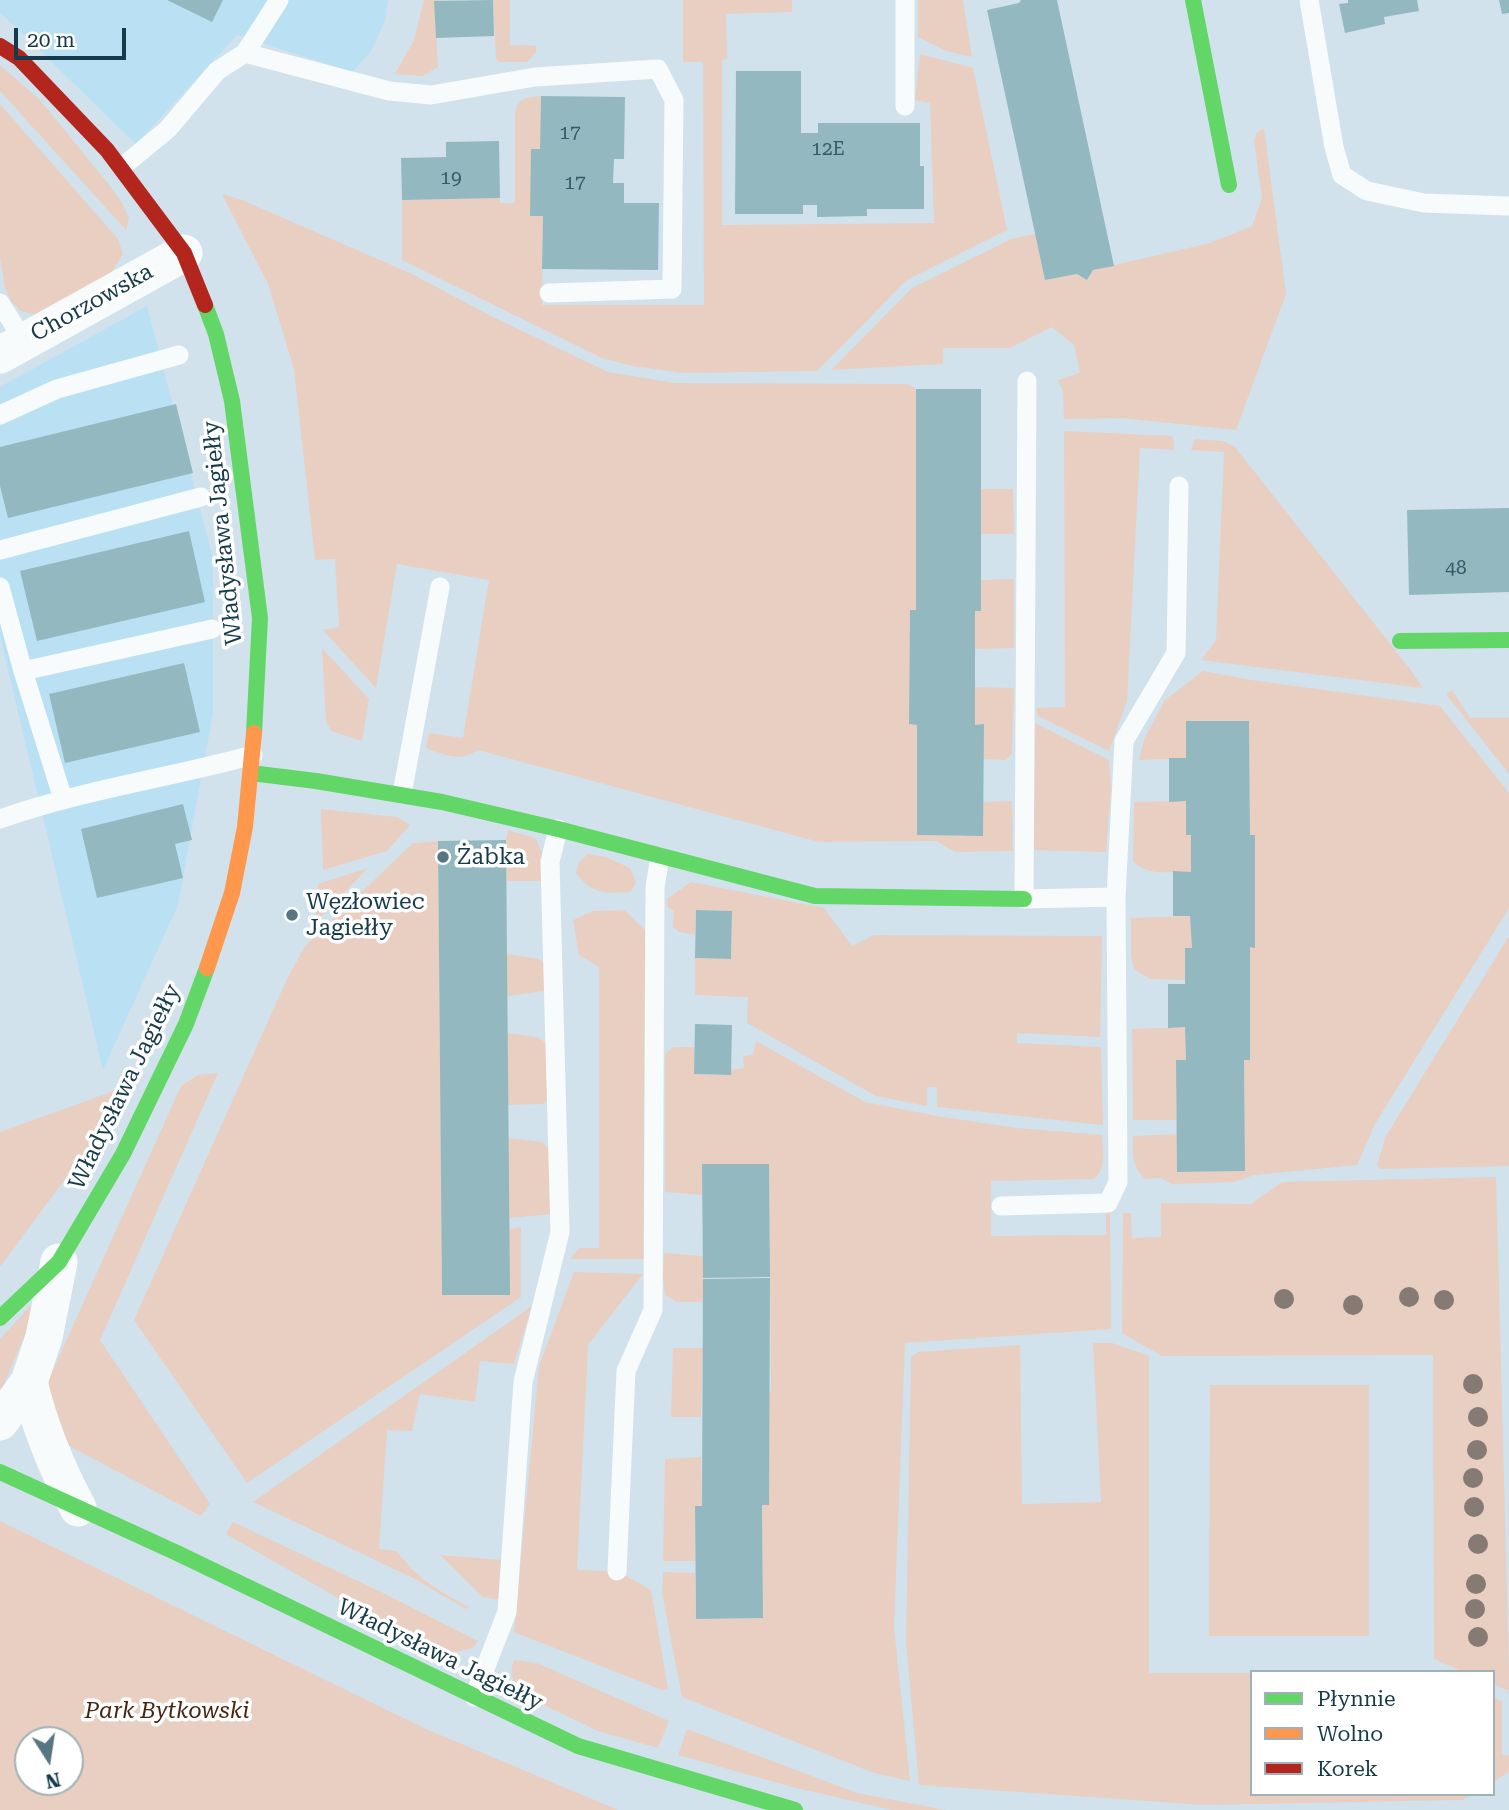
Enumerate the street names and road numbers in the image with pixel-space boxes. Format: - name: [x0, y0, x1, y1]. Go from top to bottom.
- street label: Chorzowska: [26, 258, 158, 348]
- street label: Władysława Jagiełły: [198, 420, 248, 646]
- street label: Władysława Jagiełły: [63, 980, 187, 1194]
- street label: Władysława Jagiełły: [333, 1593, 547, 1717]

